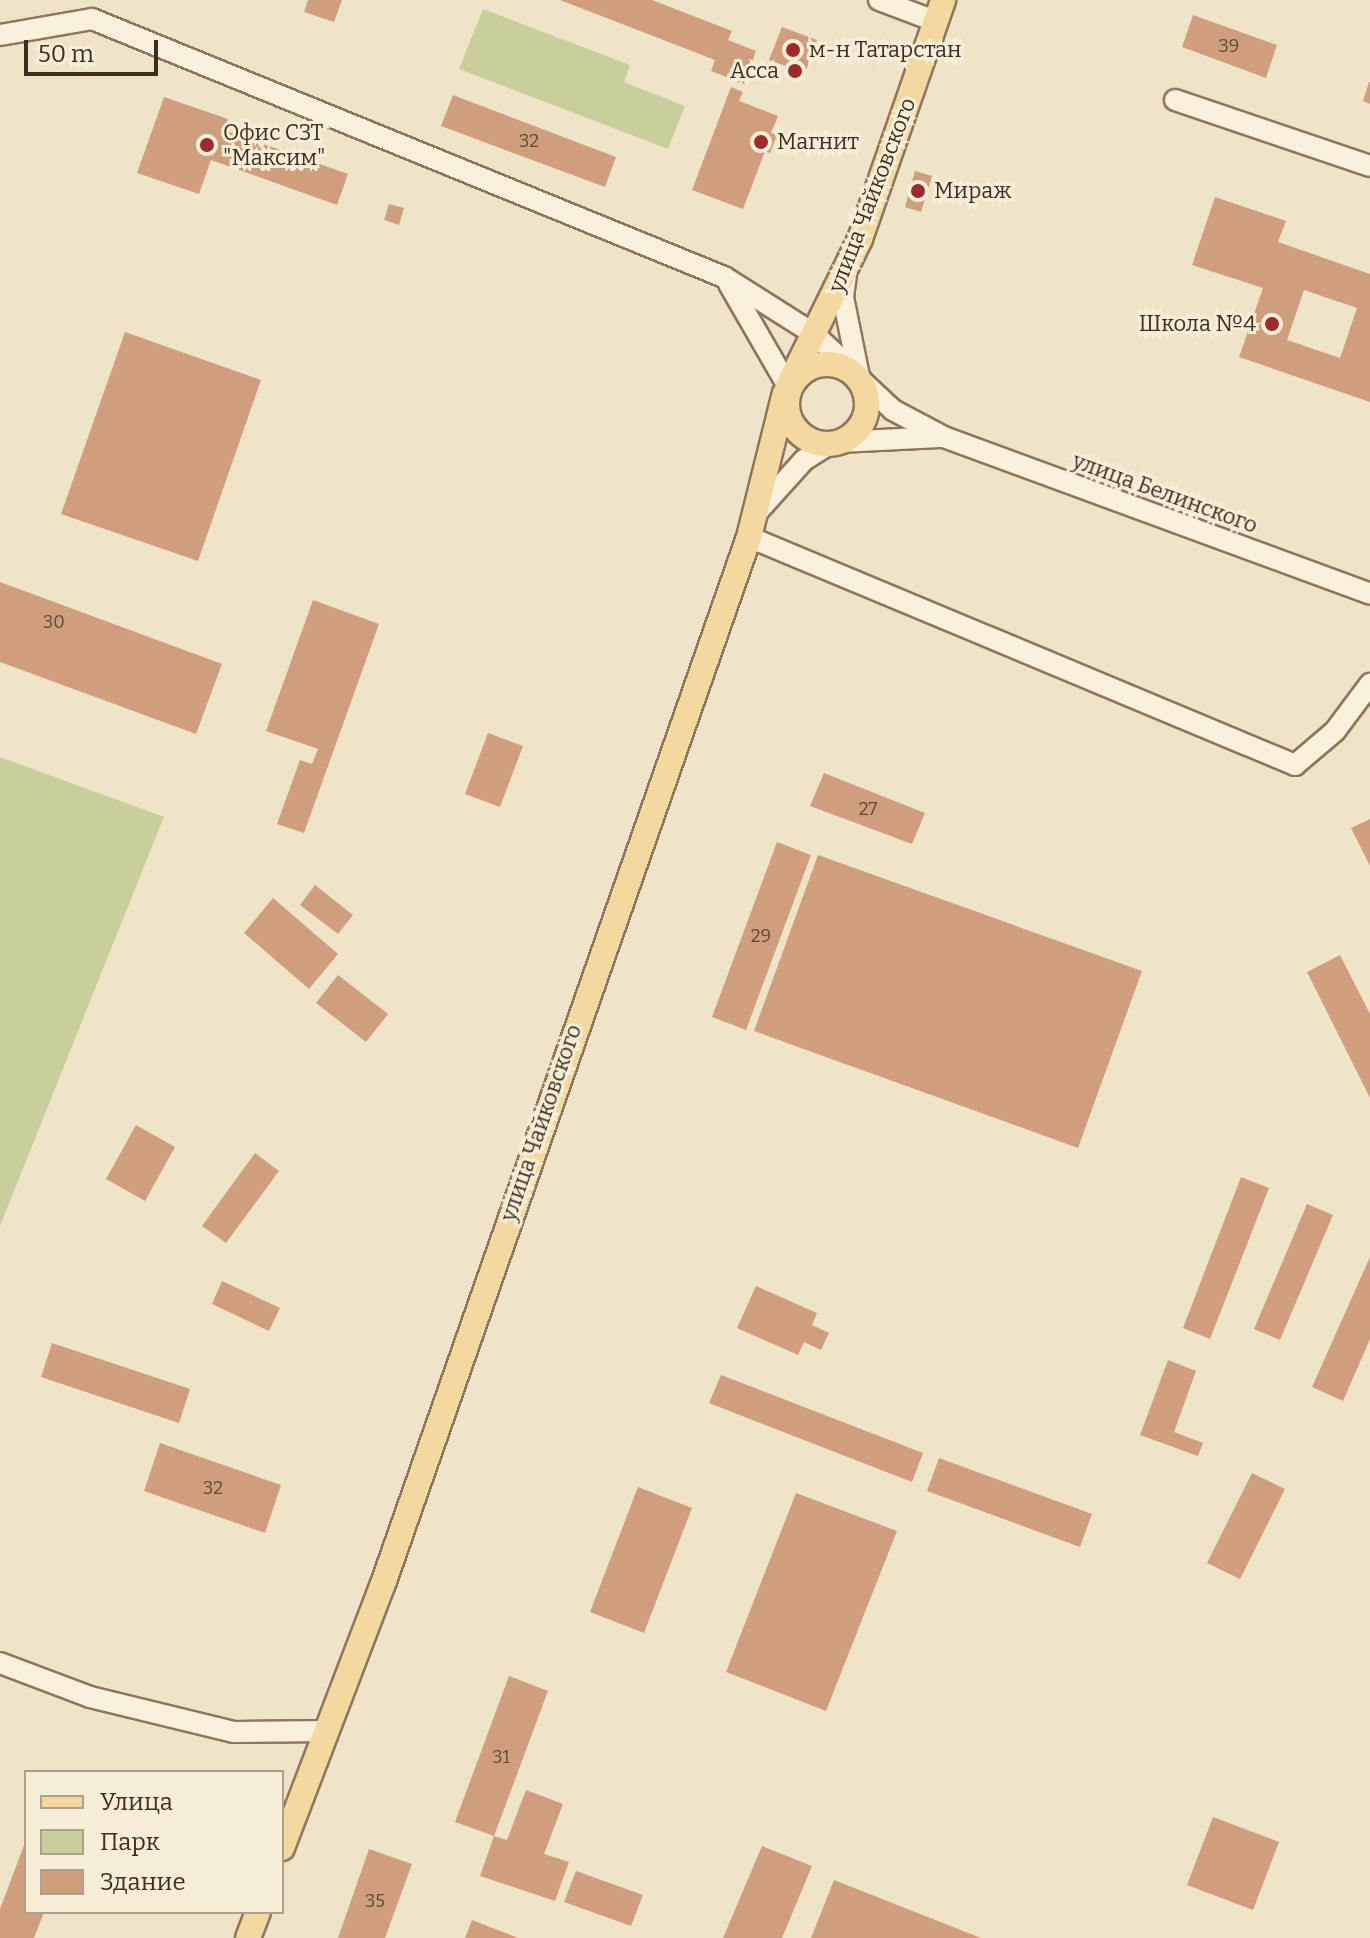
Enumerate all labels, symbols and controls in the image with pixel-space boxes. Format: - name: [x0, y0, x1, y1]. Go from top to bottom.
- scale bar: [28, 24, 162, 74]
- house number: 39: [1219, 35, 1239, 57]
- place label: м-н Татарстан: [809, 37, 961, 63]
- text: 50 m: [38, 40, 94, 68]
- marker: м-н Татарстан: [784, 41, 802, 59]
- place label: Acca: [730, 58, 779, 84]
- marker: Acca: [786, 62, 804, 80]
- street label: улица Чайковского: [823, 94, 921, 296]
- place label: Офис СЗТ "Максим": [223, 119, 326, 170]
- place label: Магнит: [777, 129, 859, 155]
- house number: 32: [519, 130, 539, 152]
- marker: Магнит: [752, 133, 770, 151]
- marker: Офис СЗТ "Максим": [198, 136, 216, 154]
- place label: Мираж: [934, 178, 1012, 204]
- marker: Мираж: [909, 182, 927, 200]
- place label: Школа №4: [1139, 311, 1256, 337]
- marker: Школа №4: [1263, 315, 1281, 333]
- street label: улица Белинского: [1069, 447, 1261, 539]
- house number: 30: [43, 611, 65, 633]
- house number: 27: [859, 798, 877, 820]
- house number: 29: [751, 925, 771, 947]
- street label: улица Чайковского: [495, 1021, 587, 1225]
- house number: 32: [203, 1477, 223, 1499]
- house number: 31: [492, 1746, 510, 1768]
- legend: [24, 1770, 284, 1914]
- text: Улица: [100, 1788, 173, 1816]
- text: Парк: [100, 1828, 160, 1856]
- text: Здание: [100, 1868, 186, 1896]
- house number: 35: [365, 1890, 385, 1912]

